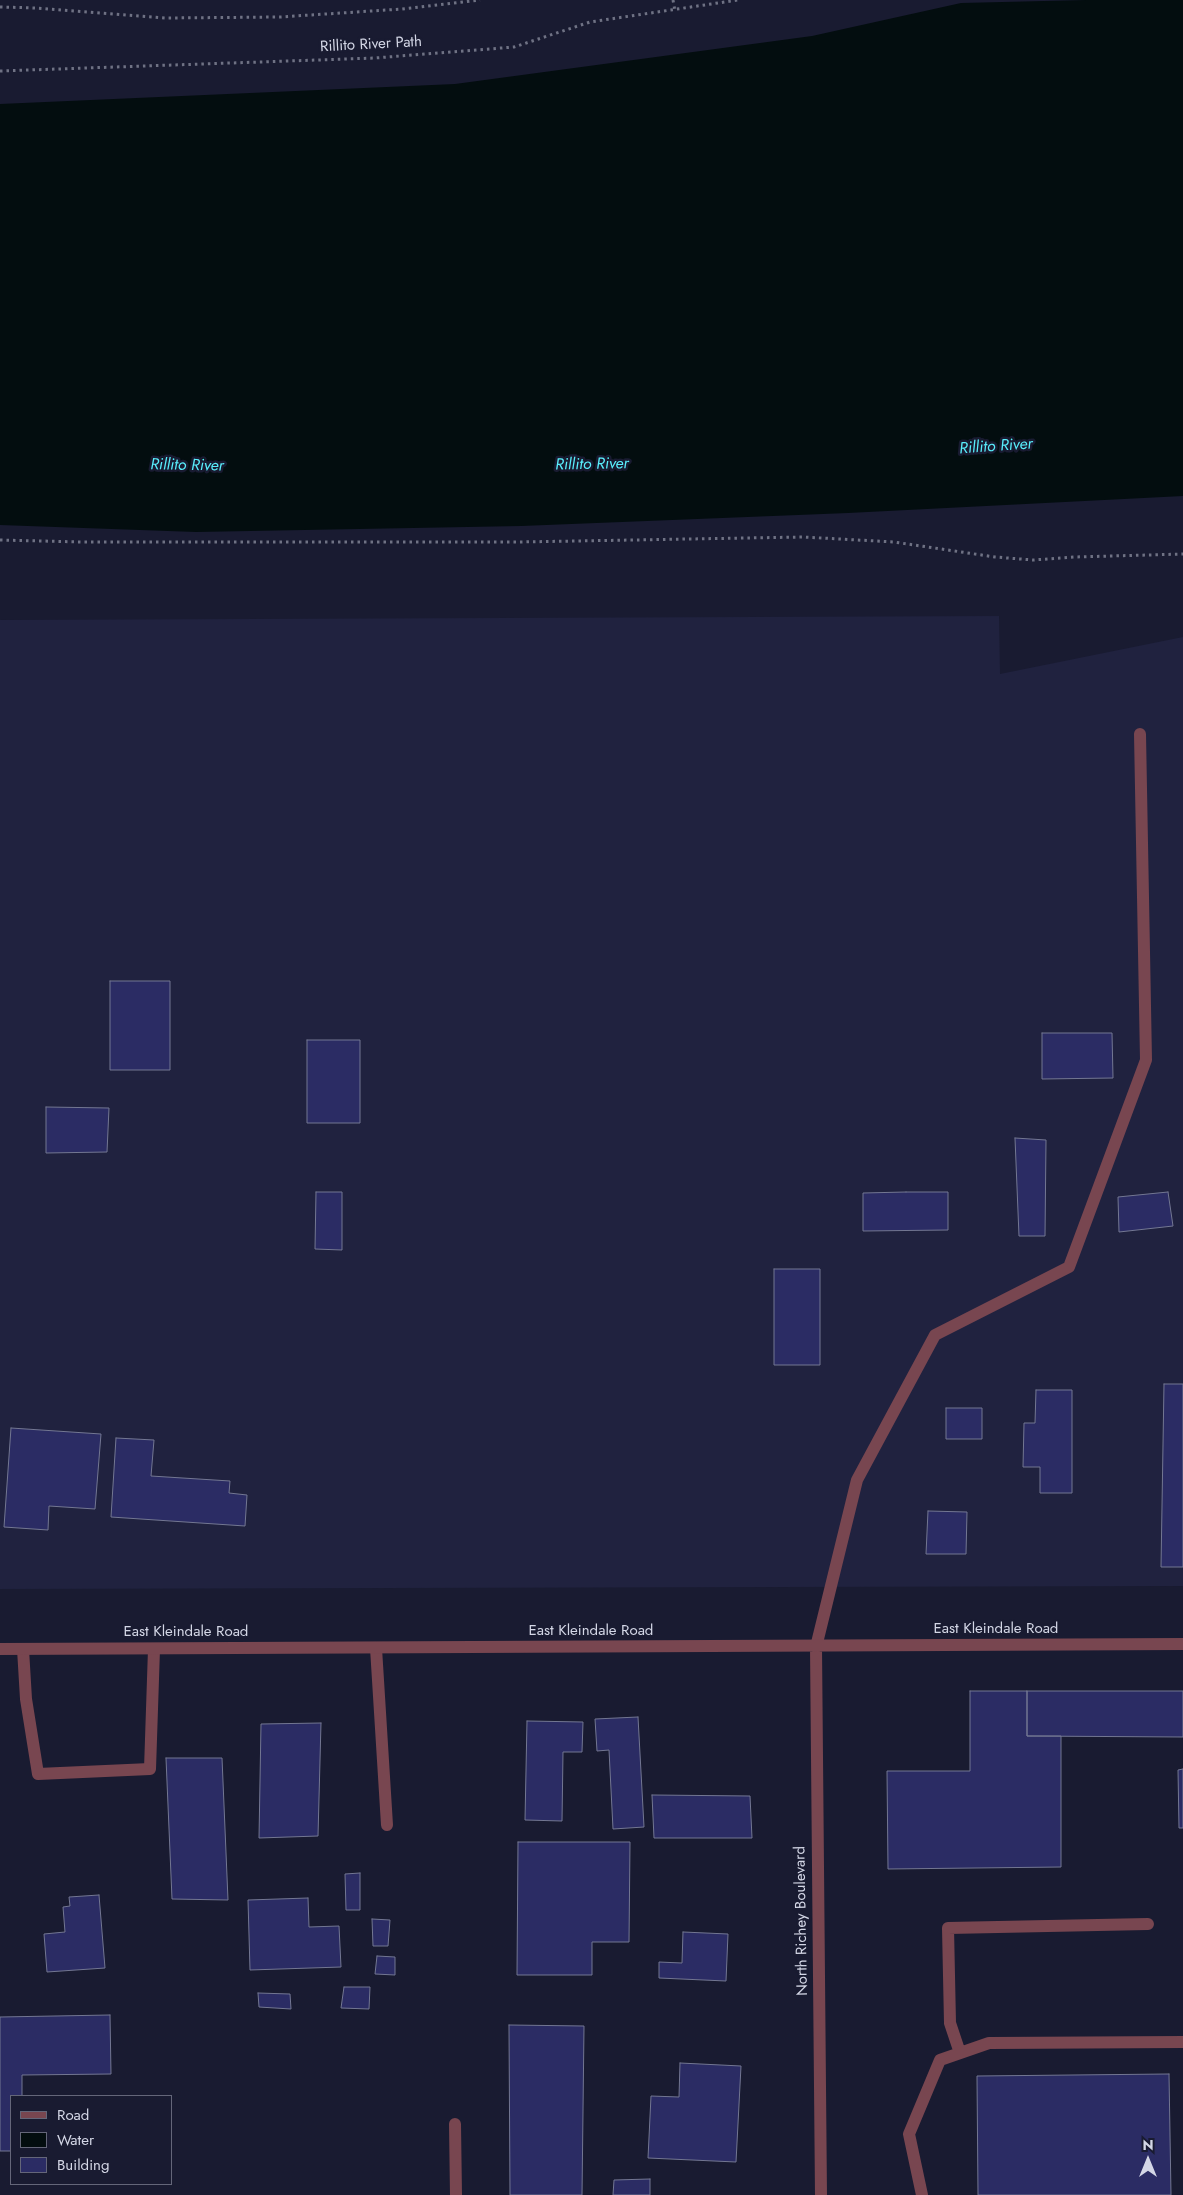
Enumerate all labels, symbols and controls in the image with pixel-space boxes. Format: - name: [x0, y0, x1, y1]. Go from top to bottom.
- street label: Rillito River Path: [320, 33, 422, 57]
- water label: Rillito River: [959, 435, 1033, 459]
- water label: Rillito River: [555, 455, 629, 475]
- water label: Rillito River: [150, 456, 224, 476]
- street label: East Kleindale Road: [934, 1620, 1058, 1638]
- street label: East Kleindale Road: [529, 1622, 653, 1640]
- street label: East Kleindale Road: [124, 1623, 248, 1641]
- street label: North Richey Boulevard: [792, 1846, 812, 1996]
- legend: [10, 2095, 172, 2185]
- text: Road: [57, 2104, 89, 2126]
- text: Water: [57, 2129, 94, 2151]
- north arrow: [1123, 2135, 1173, 2185]
- text: N: [1142, 2135, 1154, 2155]
- text: Building: [57, 2154, 109, 2176]

